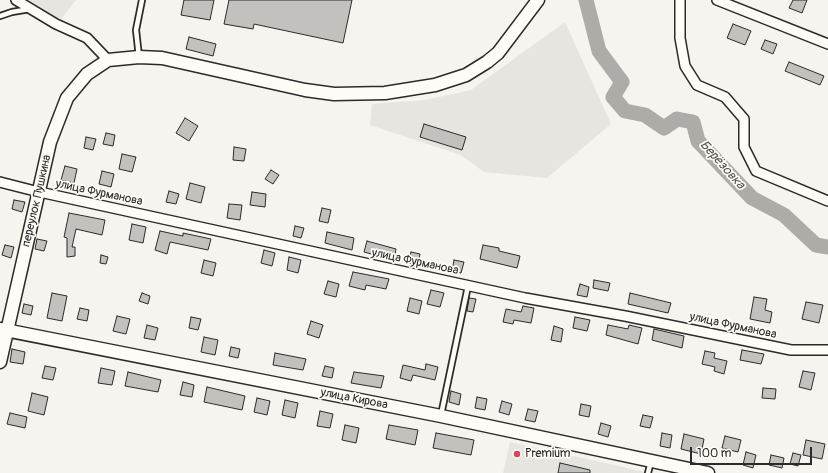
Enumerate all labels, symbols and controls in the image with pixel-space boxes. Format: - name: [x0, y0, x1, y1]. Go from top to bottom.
- water label: Берёзовка: [696, 138, 748, 192]
- street label: переулок Пушкина: [19, 153, 55, 249]
- street label: улица Фурманова: [54, 177, 144, 209]
- street label: улица Фурманова: [370, 246, 460, 278]
- street label: улица Фурманова: [688, 310, 778, 342]
- street label: улица Кирова: [319, 385, 389, 413]
- scale bar: [692, 439, 814, 465]
- text: 100 m: [697, 446, 731, 461]
- place label: Premium: [525, 447, 570, 461]
- marker: Premium: [512, 449, 522, 459]

